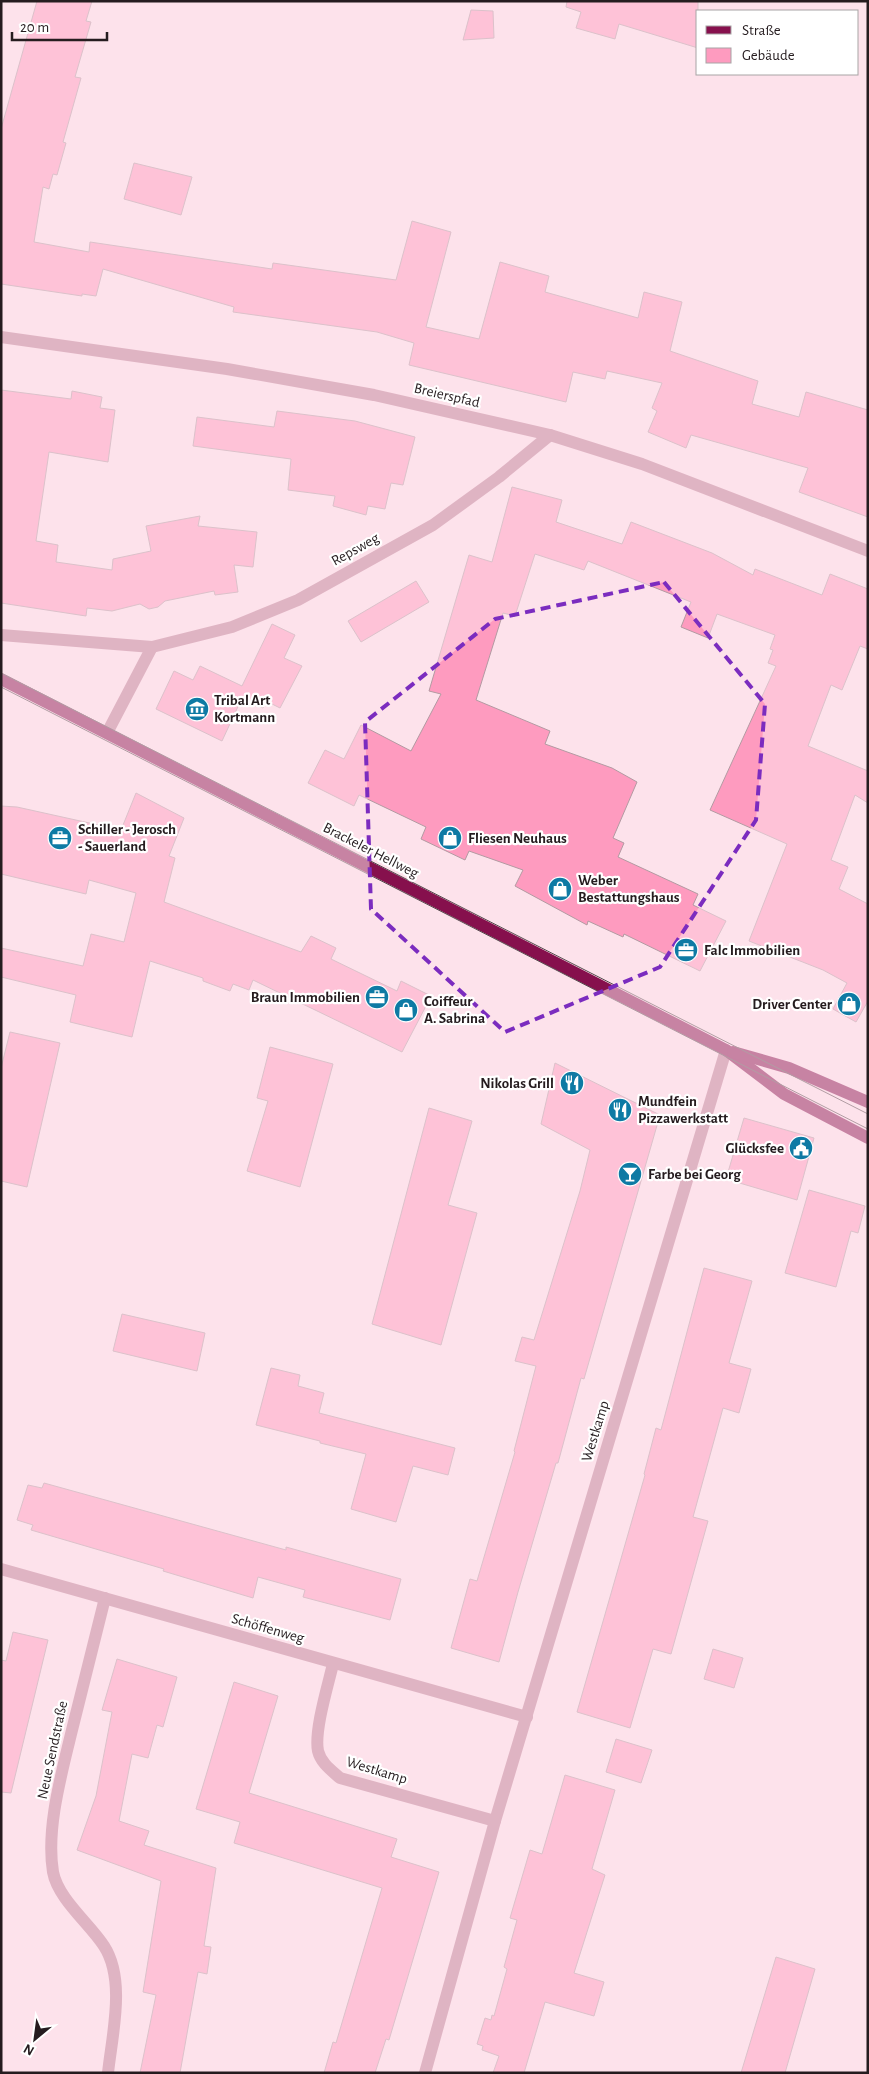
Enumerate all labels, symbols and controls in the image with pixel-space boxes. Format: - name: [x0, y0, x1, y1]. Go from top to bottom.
- scale bar: [12, 10, 108, 42]
- legend: [696, 10, 859, 75]
- text: 20 m: [20, 20, 49, 35]
- text: Straße: [742, 23, 781, 38]
- text: Gebäude: [742, 48, 795, 63]
- street label: Breierspfad: [413, 381, 481, 410]
- street label: Repsweg: [329, 530, 382, 569]
- place label: Tribal Art Kortmann: [214, 693, 275, 725]
- museum icon: Tribal Art Kortmann: [184, 696, 210, 722]
- street label: Brackeler Hellweg: [321, 820, 422, 881]
- place label: Schiller - Jerosch - Sauerland: [78, 822, 176, 854]
- office icon: Schiller - Jerosch - Sauerland: [47, 825, 73, 851]
- shop icon: Fliesen Neuhaus: [437, 825, 463, 851]
- place label: Fliesen Neuhaus: [468, 831, 567, 846]
- place label: Weber Bestattungshaus: [578, 873, 680, 905]
- shop icon: Weber Bestattungshaus: [547, 876, 573, 902]
- office icon: Falc Immobilien: [673, 937, 699, 963]
- place label: Falc Immobilien: [704, 943, 800, 958]
- office icon: Braun Immobilien: [364, 984, 390, 1010]
- place label: Braun Immobilien: [251, 990, 360, 1005]
- shop icon: Driver Center: [836, 991, 862, 1017]
- place label: Coiffeur A. Sabrina: [424, 994, 485, 1026]
- shop icon: Coiffeur A. Sabrina: [393, 997, 419, 1023]
- place label: Driver Center: [752, 997, 833, 1012]
- restaurant icon: Nikolas Grill: [559, 1070, 585, 1096]
- place label: Nikolas Grill: [480, 1076, 554, 1091]
- place label: Mundfein Pizzawerkstatt: [638, 1094, 728, 1126]
- restaurant icon: Mundfein Pizzawerkstatt: [607, 1097, 633, 1123]
- public building icon: Glücksfee: [788, 1135, 814, 1161]
- place label: Glücksfee: [726, 1141, 784, 1156]
- bar icon: Farbe bei Georg: [617, 1161, 643, 1187]
- place label: Farbe bei Georg: [648, 1167, 741, 1182]
- street label: Westkamp: [579, 1399, 612, 1463]
- street label: Schöffenweg: [230, 1611, 306, 1646]
- street label: Neue Sendstraße: [35, 1699, 70, 1801]
- street label: Westkamp: [345, 1754, 409, 1787]
- north arrow: [10, 2014, 60, 2064]
- text: N: [22, 2041, 37, 2058]

